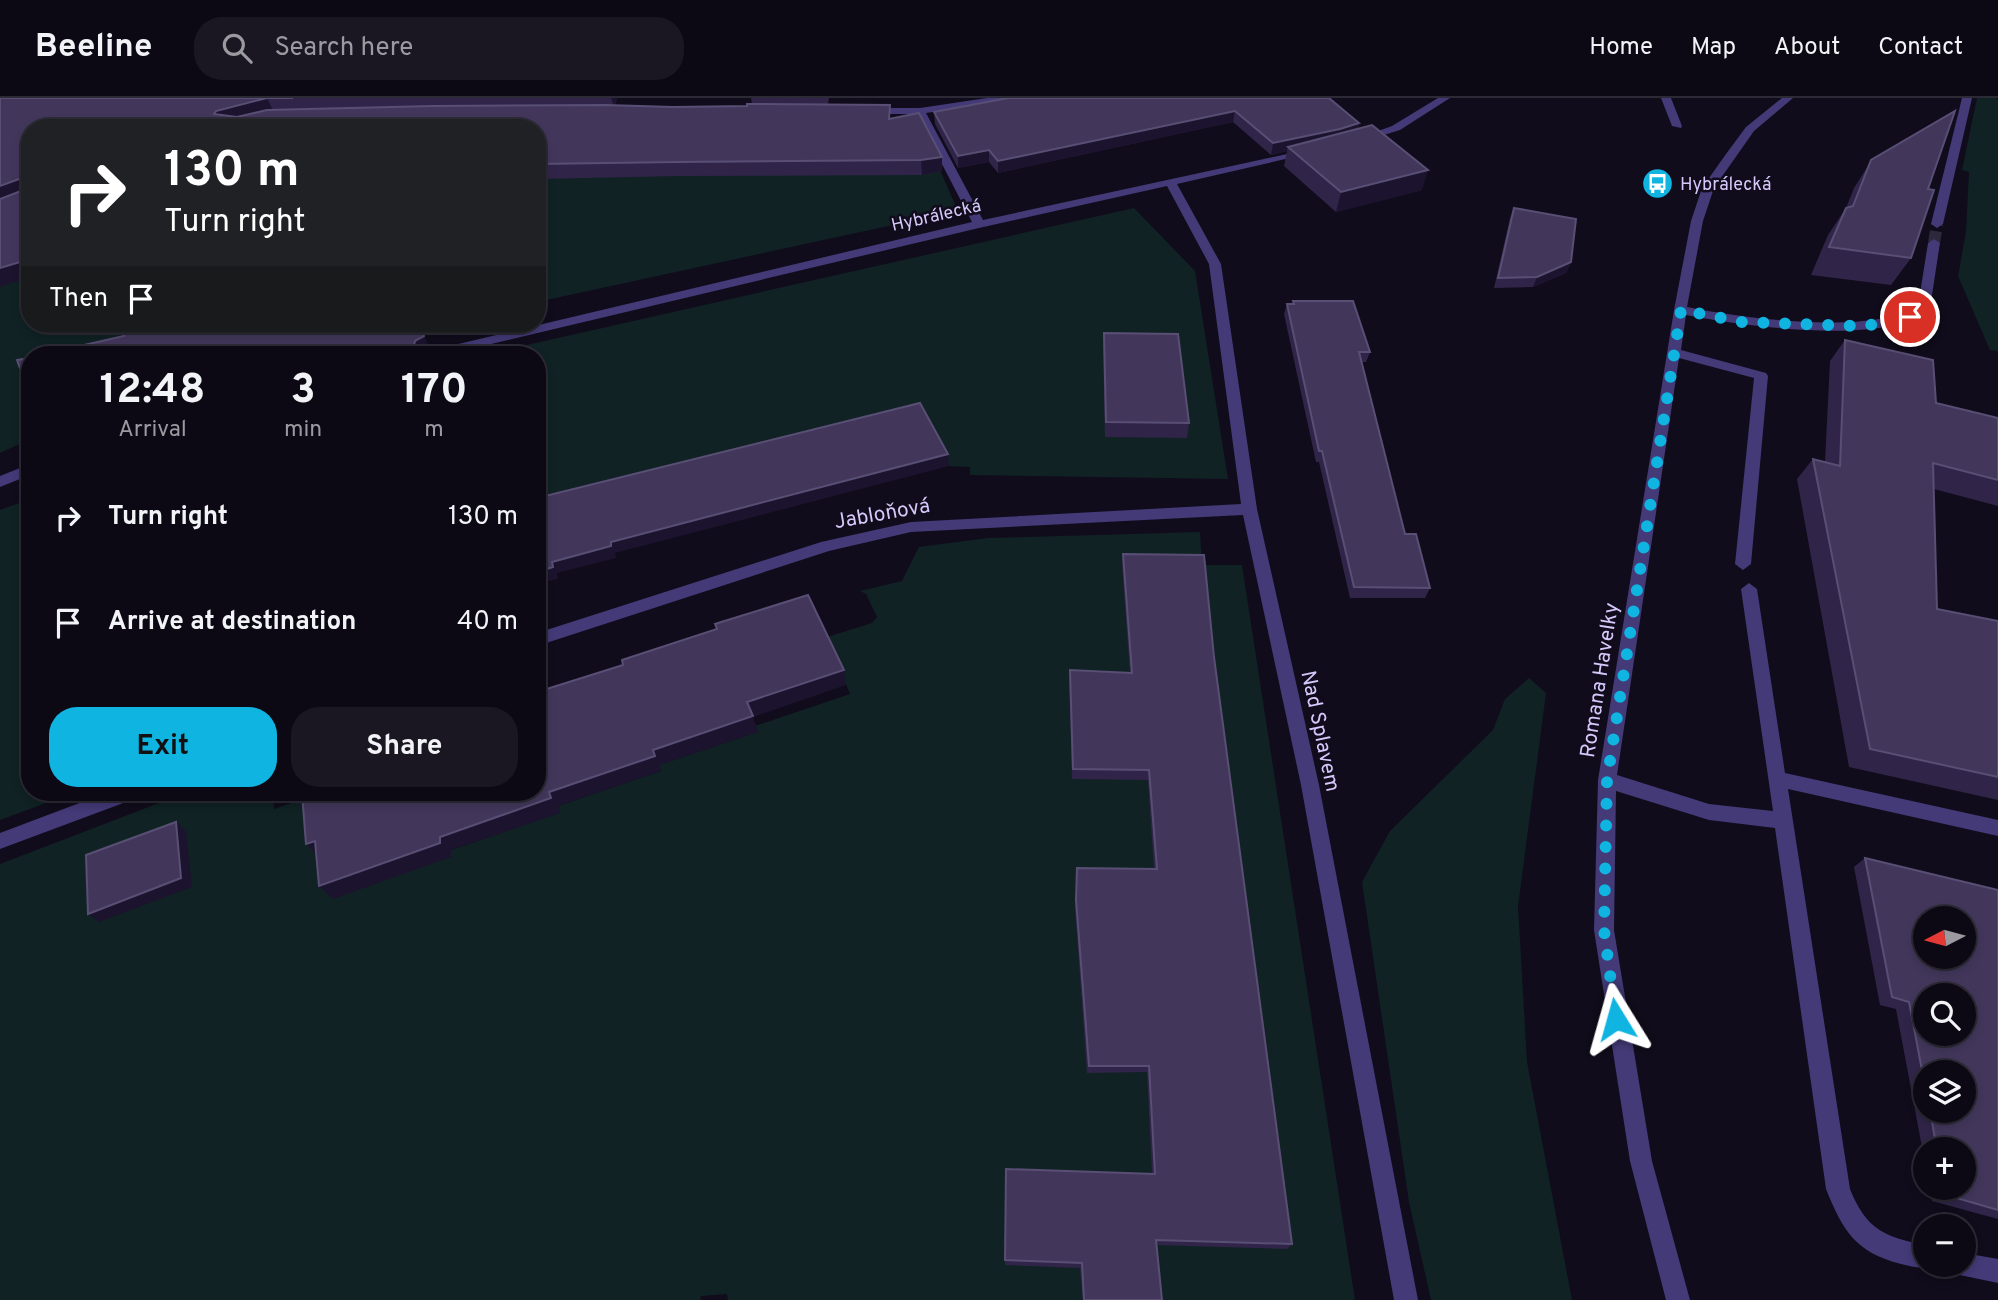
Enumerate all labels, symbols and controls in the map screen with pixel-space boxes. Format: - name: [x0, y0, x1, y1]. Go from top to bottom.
- search box: [194, 17, 684, 80]
- text: Beeline: [35, 27, 152, 69]
- icon: search: [218, 29, 256, 67]
- text: Search here: [274, 32, 413, 65]
- text: Home: [1589, 33, 1653, 63]
- text: Map: [1691, 33, 1736, 63]
- text: About: [1774, 33, 1840, 63]
- text: Contact: [1878, 33, 1963, 63]
- text: 130 m: [164, 142, 300, 204]
- icon: right: [49, 147, 140, 238]
- bus stop icon: Hybrálecká: [1640, 167, 1674, 201]
- place label: Hybrálecká: [1680, 174, 1771, 197]
- street label: Hybrálecká: [889, 195, 983, 238]
- text: Turn right: [164, 203, 306, 243]
- icon: arrive: [122, 280, 160, 318]
- text: Then: [49, 283, 108, 316]
- pin: [1880, 287, 1940, 347]
- icon: arrive: [1891, 298, 1929, 336]
- text: 12:48: [99, 365, 206, 418]
- text: 3: [290, 365, 316, 418]
- text: 170: [401, 365, 468, 418]
- text: Arrival: [118, 416, 187, 445]
- text: min: [284, 416, 322, 445]
- text: m: [424, 416, 444, 445]
- street label: Jabloňová: [832, 493, 932, 536]
- icon: right: [49, 499, 87, 537]
- text: Turn right: [108, 501, 228, 534]
- text: 130 m: [448, 501, 518, 534]
- street label: Romana Havelky: [1575, 601, 1626, 760]
- icon: arrive: [49, 604, 87, 642]
- text: Arrive at destination: [108, 606, 356, 639]
- text: 40 m: [457, 606, 518, 639]
- street label: Nad Splavem: [1294, 668, 1346, 794]
- button: Exit: [49, 707, 277, 787]
- button: Share: [291, 707, 518, 787]
- north arrow: [1913, 906, 1976, 970]
- map controls: [1913, 906, 1976, 1277]
- position arrow: [1579, 982, 1653, 1056]
- button: search: [1913, 983, 1976, 1046]
- button: layers: [1913, 1060, 1976, 1123]
- button: +: [1913, 1137, 1976, 1200]
- button: −: [1913, 1214, 1976, 1277]

